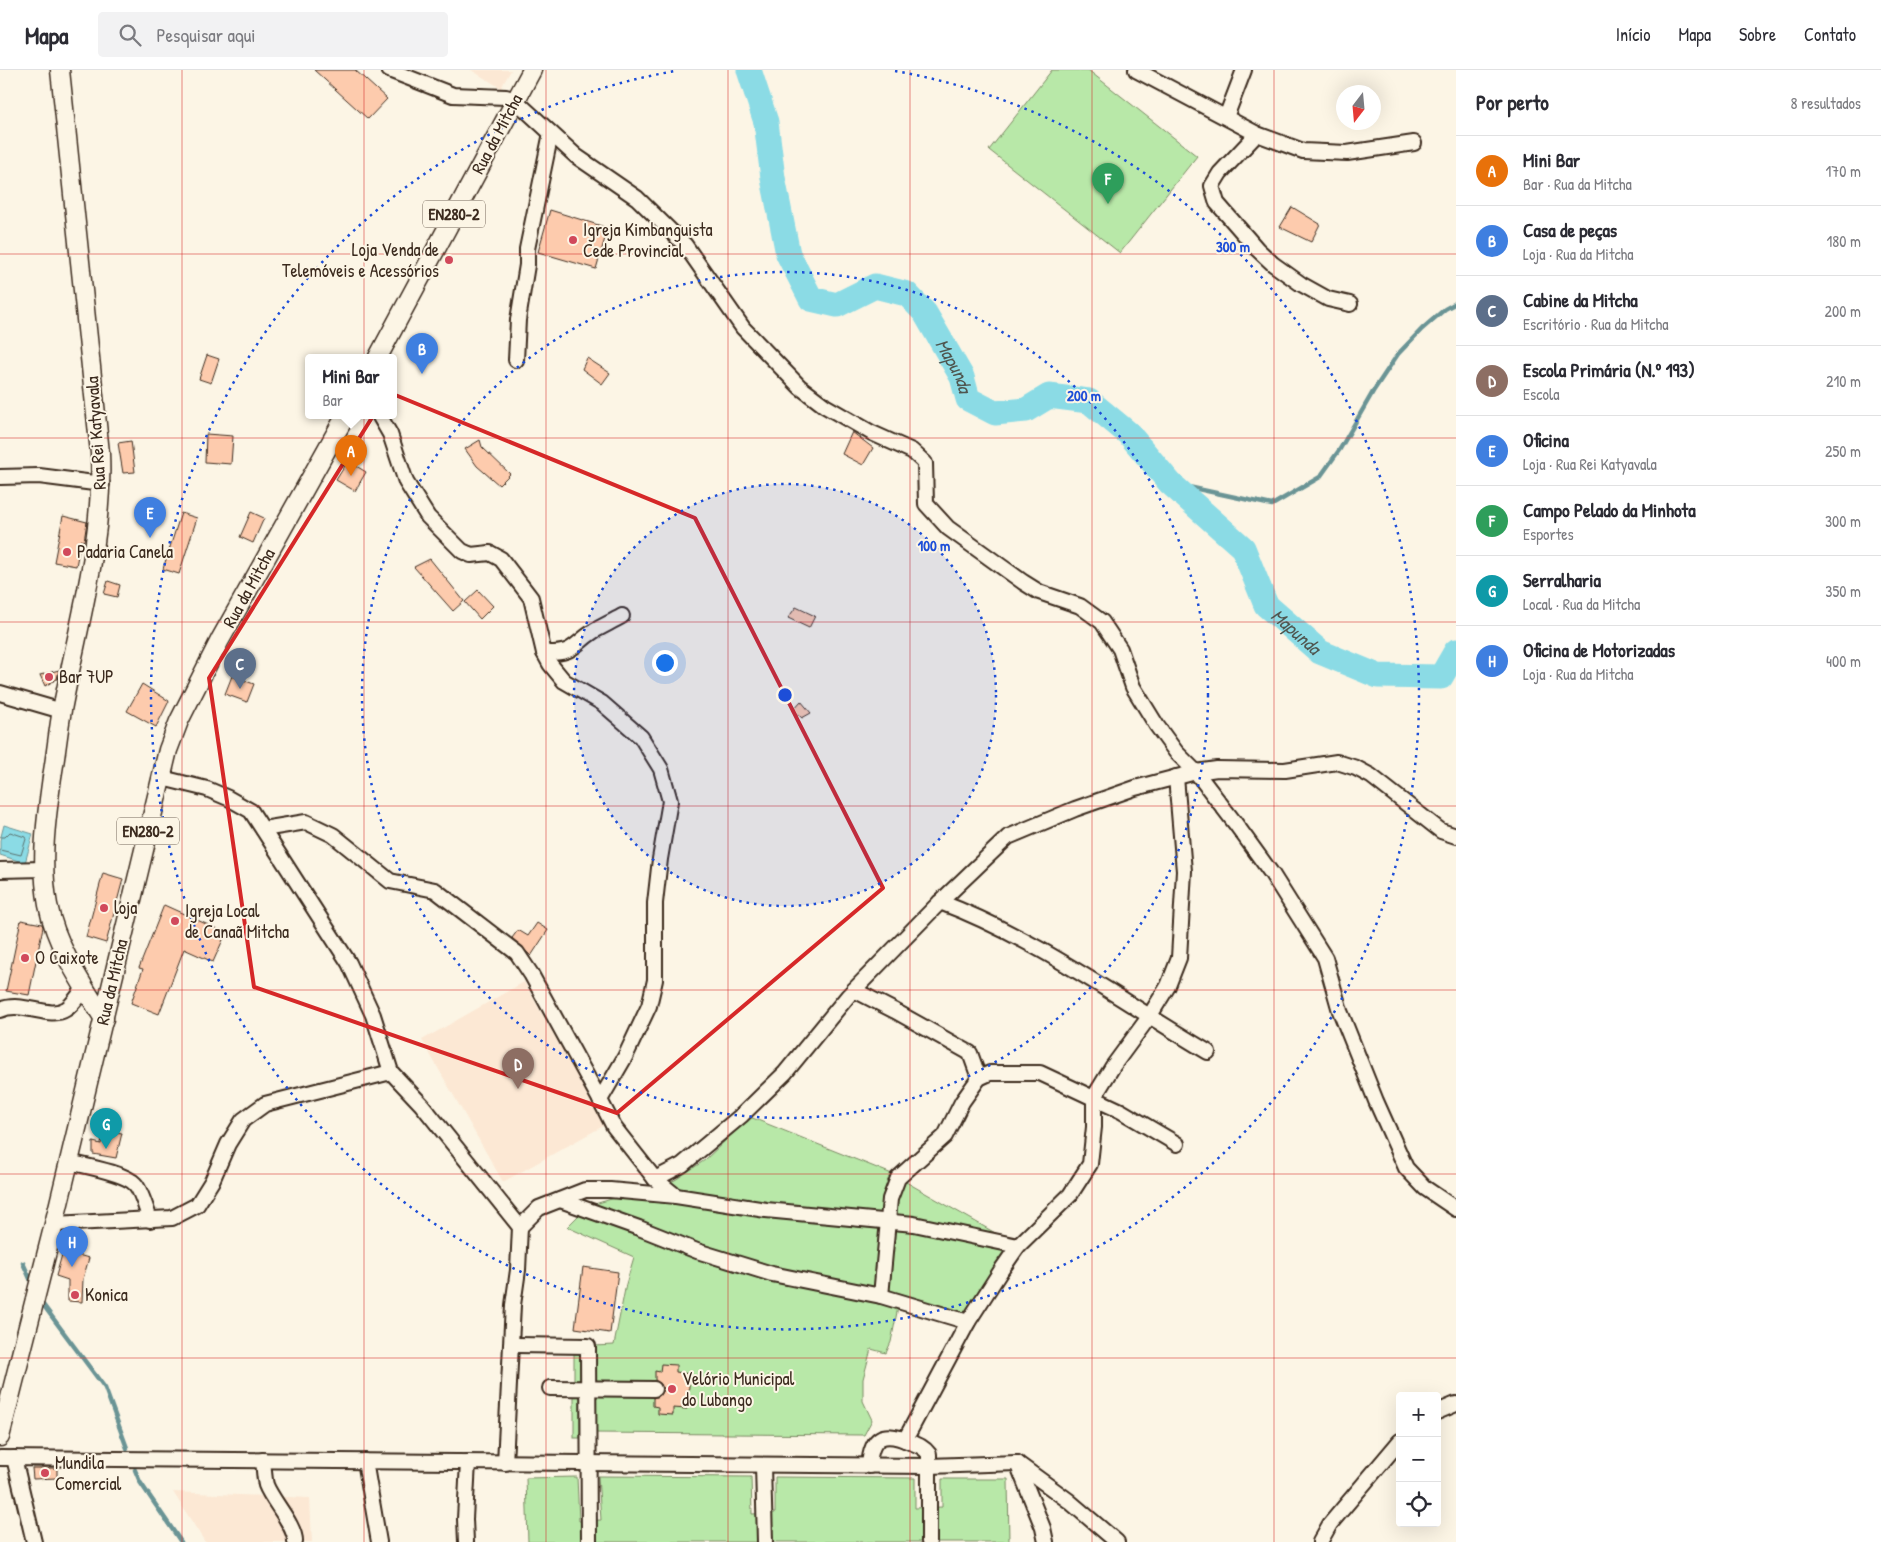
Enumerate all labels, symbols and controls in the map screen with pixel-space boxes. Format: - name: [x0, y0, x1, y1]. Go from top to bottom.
- search box: [98, 12, 448, 57]
- text: Mapa: [25, 19, 68, 51]
- icon: search: [116, 21, 144, 49]
- text: Pesquisar aqui: [156, 22, 256, 48]
- text: Início: [1616, 22, 1650, 47]
- text: Mapa: [1678, 22, 1711, 47]
- text: Sobre: [1739, 22, 1776, 47]
- text: Contato: [1804, 22, 1856, 47]
- north arrow: [1336, 85, 1381, 130]
- text: Por perto: [1476, 88, 1549, 117]
- street label: Rua da Mitcha: [465, 89, 528, 178]
- text: 8 resultados: [1790, 92, 1861, 114]
- text: Mini Bar: [1523, 147, 1580, 173]
- text: A: [1488, 160, 1496, 182]
- text: 170 m: [1826, 160, 1861, 182]
- pin: F: [1092, 163, 1124, 204]
- text: Bar · Rua da Mitcha: [1523, 173, 1632, 195]
- road number: EN280-2: [423, 200, 485, 228]
- place label: Igreja Kimbanguista Cede Provincial: [583, 217, 712, 263]
- text: Casa de peças: [1523, 217, 1617, 243]
- text: B: [1488, 230, 1496, 252]
- text: 180 m: [1827, 230, 1861, 252]
- marker: Igreja Kimbanguista Cede Provincial: [567, 234, 579, 246]
- text: 300 m: [1216, 236, 1250, 257]
- place label: Loja Venda de Telemóveis e Acessórios: [282, 237, 439, 283]
- text: Loja · Rua da Mitcha: [1523, 243, 1634, 265]
- marker: Loja Venda de Telemóveis e Acessórios: [443, 254, 455, 266]
- text: Cabine da Mitcha: [1523, 287, 1638, 313]
- text: C: [1488, 300, 1496, 322]
- text: 200 m: [1825, 300, 1861, 322]
- text: Escritório · Rua da Mitcha: [1523, 313, 1669, 335]
- pin: B: [406, 333, 438, 374]
- water label: Mapunda: [930, 334, 979, 398]
- popup: [305, 354, 397, 419]
- text: Escola Primária (N.º 193): [1523, 357, 1695, 383]
- text: Mini Bar: [322, 363, 380, 389]
- text: D: [1488, 370, 1496, 392]
- text: 210 m: [1826, 370, 1861, 392]
- street label: Rua Rei Katyavala: [79, 376, 112, 491]
- text: Escola: [1523, 383, 1559, 405]
- text: 200 m: [1067, 385, 1101, 406]
- text: Bar: [322, 389, 343, 411]
- text: Oficina: [1523, 427, 1569, 453]
- pin: A: [335, 435, 367, 476]
- text: E: [1488, 440, 1496, 462]
- text: 250 m: [1825, 440, 1861, 462]
- text: Loja · Rua Rei Katyavala: [1523, 453, 1657, 475]
- pin: E: [134, 497, 166, 538]
- text: Campo Pelado da Minhota: [1523, 497, 1696, 523]
- text: F: [1489, 510, 1495, 532]
- text: 300 m: [1825, 510, 1861, 532]
- text: Esportes: [1523, 523, 1574, 545]
- text: 100 m: [918, 535, 950, 556]
- place label: Padaria Canela: [77, 539, 173, 564]
- street label: Rua da Mitcha: [216, 544, 281, 632]
- marker: Padaria Canela: [61, 546, 73, 558]
- text: Serralharia: [1523, 567, 1601, 593]
- text: G: [1488, 580, 1496, 602]
- text: 350 m: [1825, 580, 1861, 602]
- text: Local · Rua da Mitcha: [1523, 593, 1640, 615]
- water label: Mapunda: [1266, 602, 1329, 662]
- text: Oficina de Motorizadas: [1523, 637, 1675, 663]
- pin: C: [224, 648, 256, 689]
- your location: [652, 650, 678, 676]
- text: H: [1488, 650, 1496, 672]
- text: 400 m: [1826, 650, 1861, 672]
- text: Loja · Rua da Mitcha: [1523, 663, 1634, 685]
- place label: Bar 7UP: [59, 664, 114, 689]
- marker: Bar 7UP: [43, 671, 55, 683]
- centre of rings: [776, 686, 794, 704]
- road number: EN280-2: [117, 818, 179, 844]
- place label: loja: [114, 895, 137, 920]
- place label: Igreja Local de Canaã Mitcha: [185, 898, 289, 944]
- marker: loja: [98, 902, 110, 914]
- marker: Igreja Local de Canaã Mitcha: [169, 915, 181, 927]
- street label: Rua da Mitcha: [90, 937, 134, 1027]
- place label: O Caixote: [35, 945, 99, 970]
- marker: O Caixote: [19, 952, 31, 964]
- pin: D: [502, 1048, 534, 1089]
- pin: G: [90, 1108, 122, 1149]
- pin: H: [56, 1226, 88, 1267]
- place label: Konica: [85, 1282, 128, 1307]
- marker: Konica: [69, 1289, 81, 1301]
- place label: Velório Municipal do Lubango: [682, 1366, 795, 1412]
- marker: Velório Municipal do Lubango: [666, 1383, 678, 1395]
- map controls: [1396, 1392, 1441, 1527]
- button: +: [1396, 1392, 1441, 1437]
- button: −: [1396, 1437, 1441, 1482]
- place label: Mundila Comercial: [55, 1450, 122, 1496]
- marker: Mundila Comercial: [39, 1467, 51, 1479]
- button: locate: [1396, 1482, 1441, 1527]

